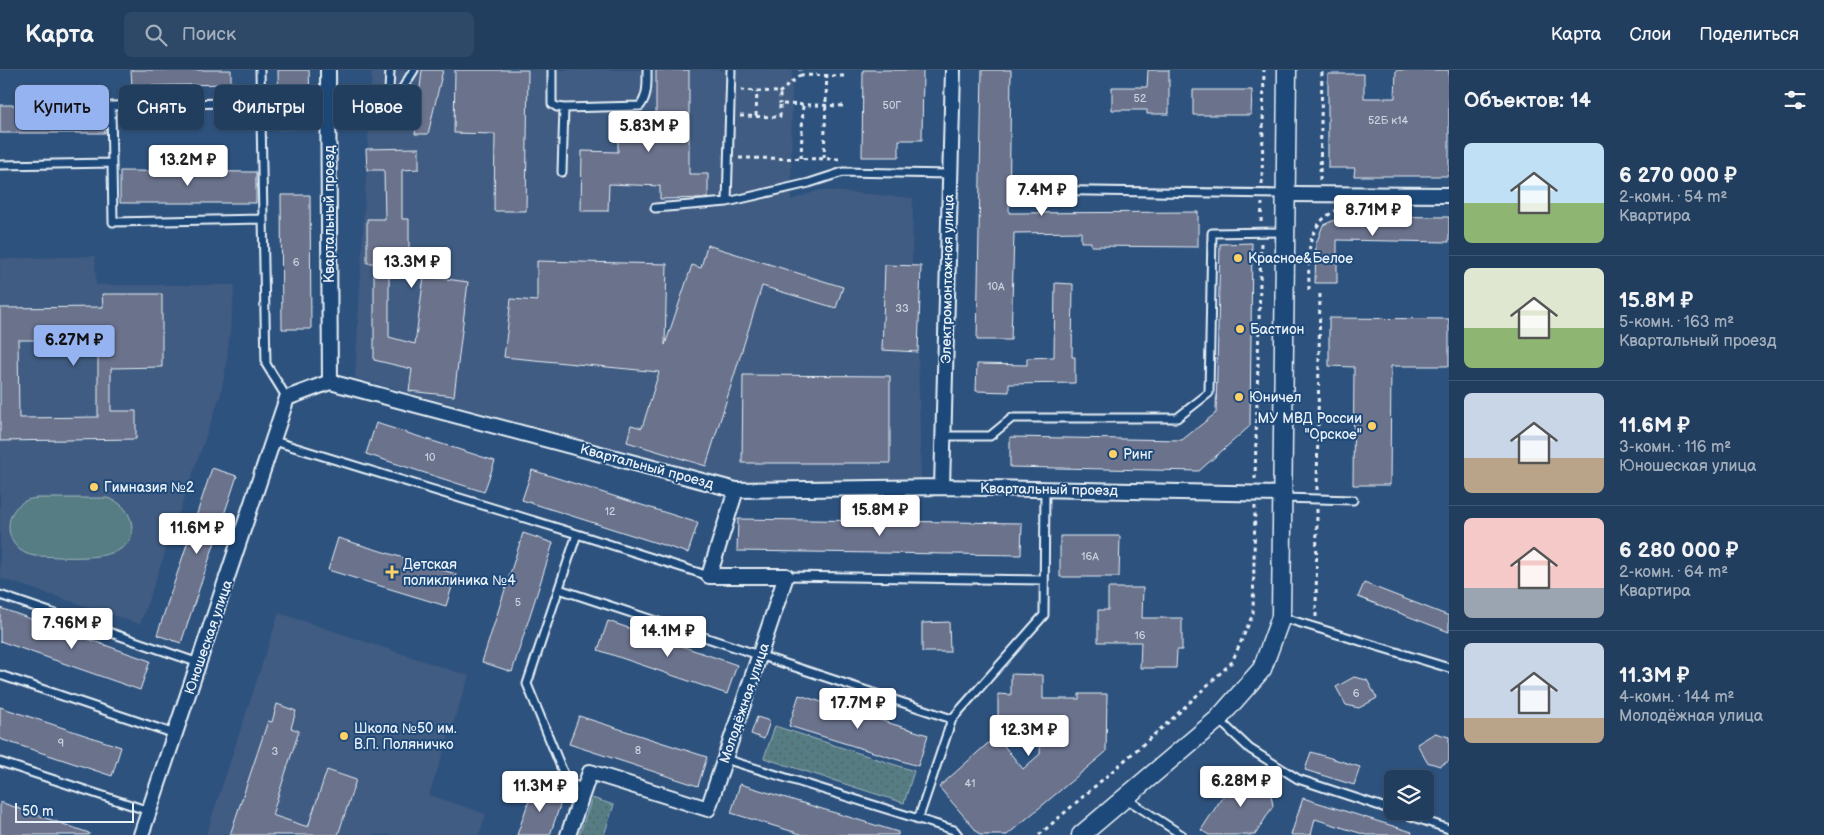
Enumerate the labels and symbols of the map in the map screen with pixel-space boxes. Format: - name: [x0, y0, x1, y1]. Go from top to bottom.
- house number: 52: [1134, 92, 1147, 105]
- house number: 50Г: [883, 99, 901, 112]
- pin: 5.83M ₽: [603, 111, 695, 153]
- house number: 52Б к14: [1368, 114, 1408, 127]
- pin: 13.2M ₽: [142, 144, 234, 187]
- street label: Квартальный проезд: [321, 145, 338, 283]
- pin: 7.4M ₽: [1001, 174, 1083, 217]
- street label: Электромонтажная улица: [938, 193, 957, 364]
- pin: 8.71M ₽: [1327, 194, 1419, 237]
- pin: 13.3M ₽: [366, 246, 458, 289]
- place label: Красное&Белое: [1248, 250, 1353, 267]
- marker: Красное&Белое: [1232, 252, 1244, 264]
- house number: 6: [293, 256, 300, 269]
- house number: 10А: [987, 280, 1005, 293]
- house number: 33: [895, 302, 909, 315]
- place label: Бастион: [1250, 321, 1304, 338]
- marker: Бастион: [1234, 323, 1246, 335]
- pin: 6.27M ₽: [28, 324, 120, 367]
- place label: Юничел: [1249, 389, 1302, 406]
- marker: Юничел: [1233, 391, 1245, 403]
- place label: МУ МВД России "Орское": [1258, 410, 1362, 443]
- marker: МУ МВД России "Орское": [1366, 420, 1378, 432]
- street label: Квартальный проезд: [578, 440, 716, 493]
- place label: Ринг: [1123, 446, 1154, 463]
- marker: Ринг: [1107, 448, 1119, 460]
- house number: 10: [425, 451, 436, 464]
- place label: Гимназия №2: [104, 479, 195, 496]
- street label: Квартальный проезд: [980, 480, 1118, 499]
- marker: Гимназия №2: [88, 481, 100, 493]
- pin: 15.8M ₽: [834, 494, 926, 537]
- house number: 12: [605, 505, 616, 518]
- pin: 11.6M ₽: [151, 512, 243, 555]
- house number: 16А: [1081, 550, 1099, 563]
- place label: Детская поликлиника №4: [403, 556, 516, 589]
- marker: Детская поликлиника №4: [385, 565, 399, 579]
- street label: Юношеская улица: [181, 577, 236, 697]
- house number: 5: [515, 596, 521, 609]
- pin: 7.96M ₽: [26, 608, 118, 650]
- pin: 14.1M ₽: [622, 616, 714, 658]
- house number: 16: [1135, 629, 1146, 642]
- street label: Молодёжная улица: [716, 640, 773, 766]
- house number: 6: [1353, 687, 1360, 700]
- pin: 17.7M ₽: [812, 688, 904, 730]
- pin: 12.3M ₽: [983, 714, 1075, 757]
- place label: Школа №50 им. В.П. Поляничко: [354, 720, 457, 753]
- marker: Школа №50 им. В.П. Поляничко: [338, 730, 350, 742]
- house number: 9: [58, 737, 64, 750]
- house number: 8: [635, 744, 641, 757]
- house number: 3: [272, 745, 279, 758]
- pin: 6.28M ₽: [1195, 766, 1287, 808]
- pin: 11.3M ₽: [494, 770, 586, 813]
- house number: 41: [965, 777, 975, 790]
- scale bar: [15, 800, 134, 823]

